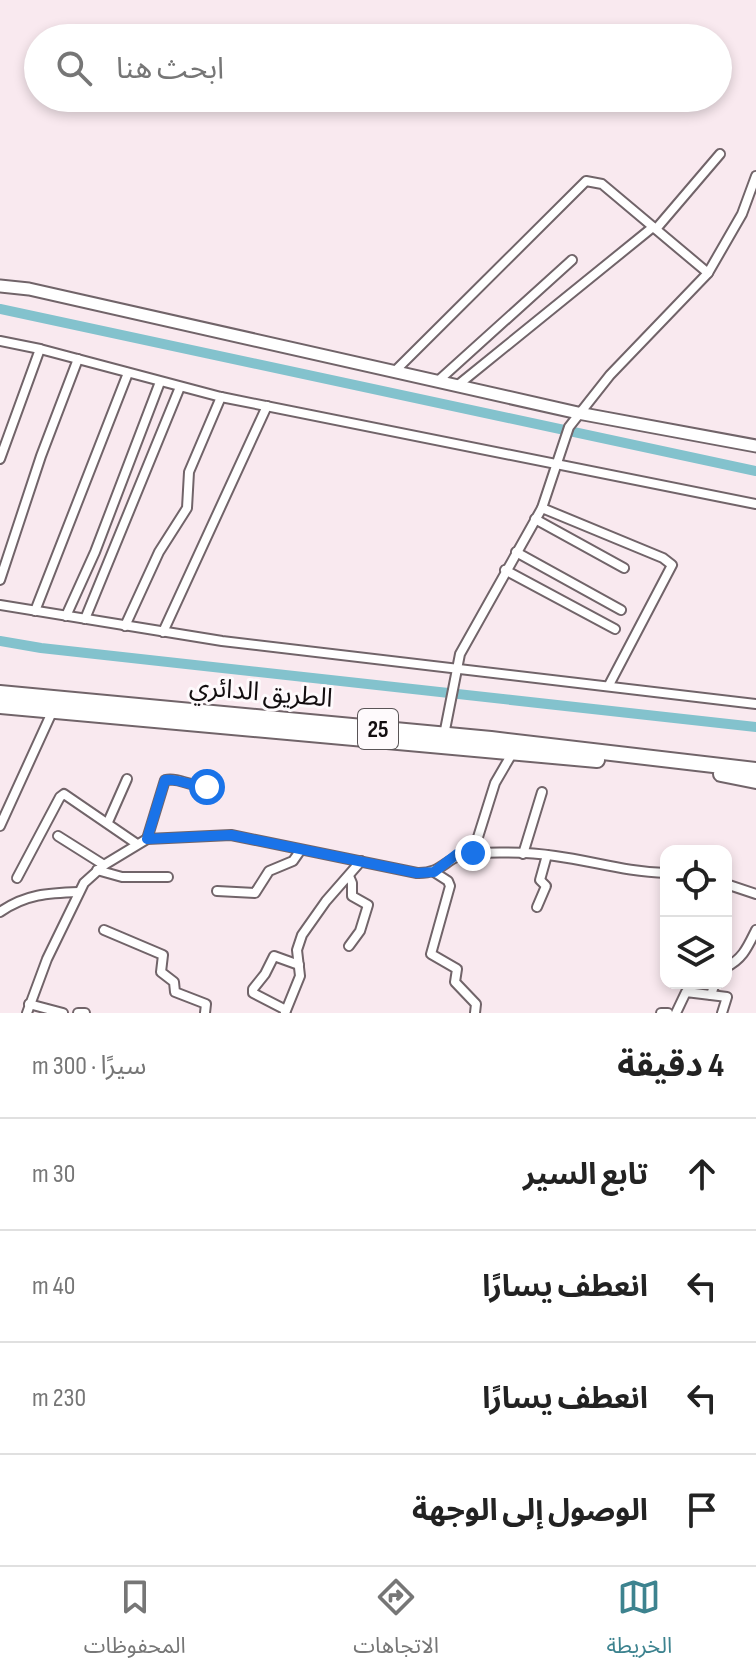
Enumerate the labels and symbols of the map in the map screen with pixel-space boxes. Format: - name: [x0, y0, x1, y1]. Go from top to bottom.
- street label: الطريق الدائري: [188, 671, 334, 718]
- road number: 25: [358, 709, 398, 749]
- route start: [189, 769, 225, 805]
- route end: [455, 835, 491, 871]

